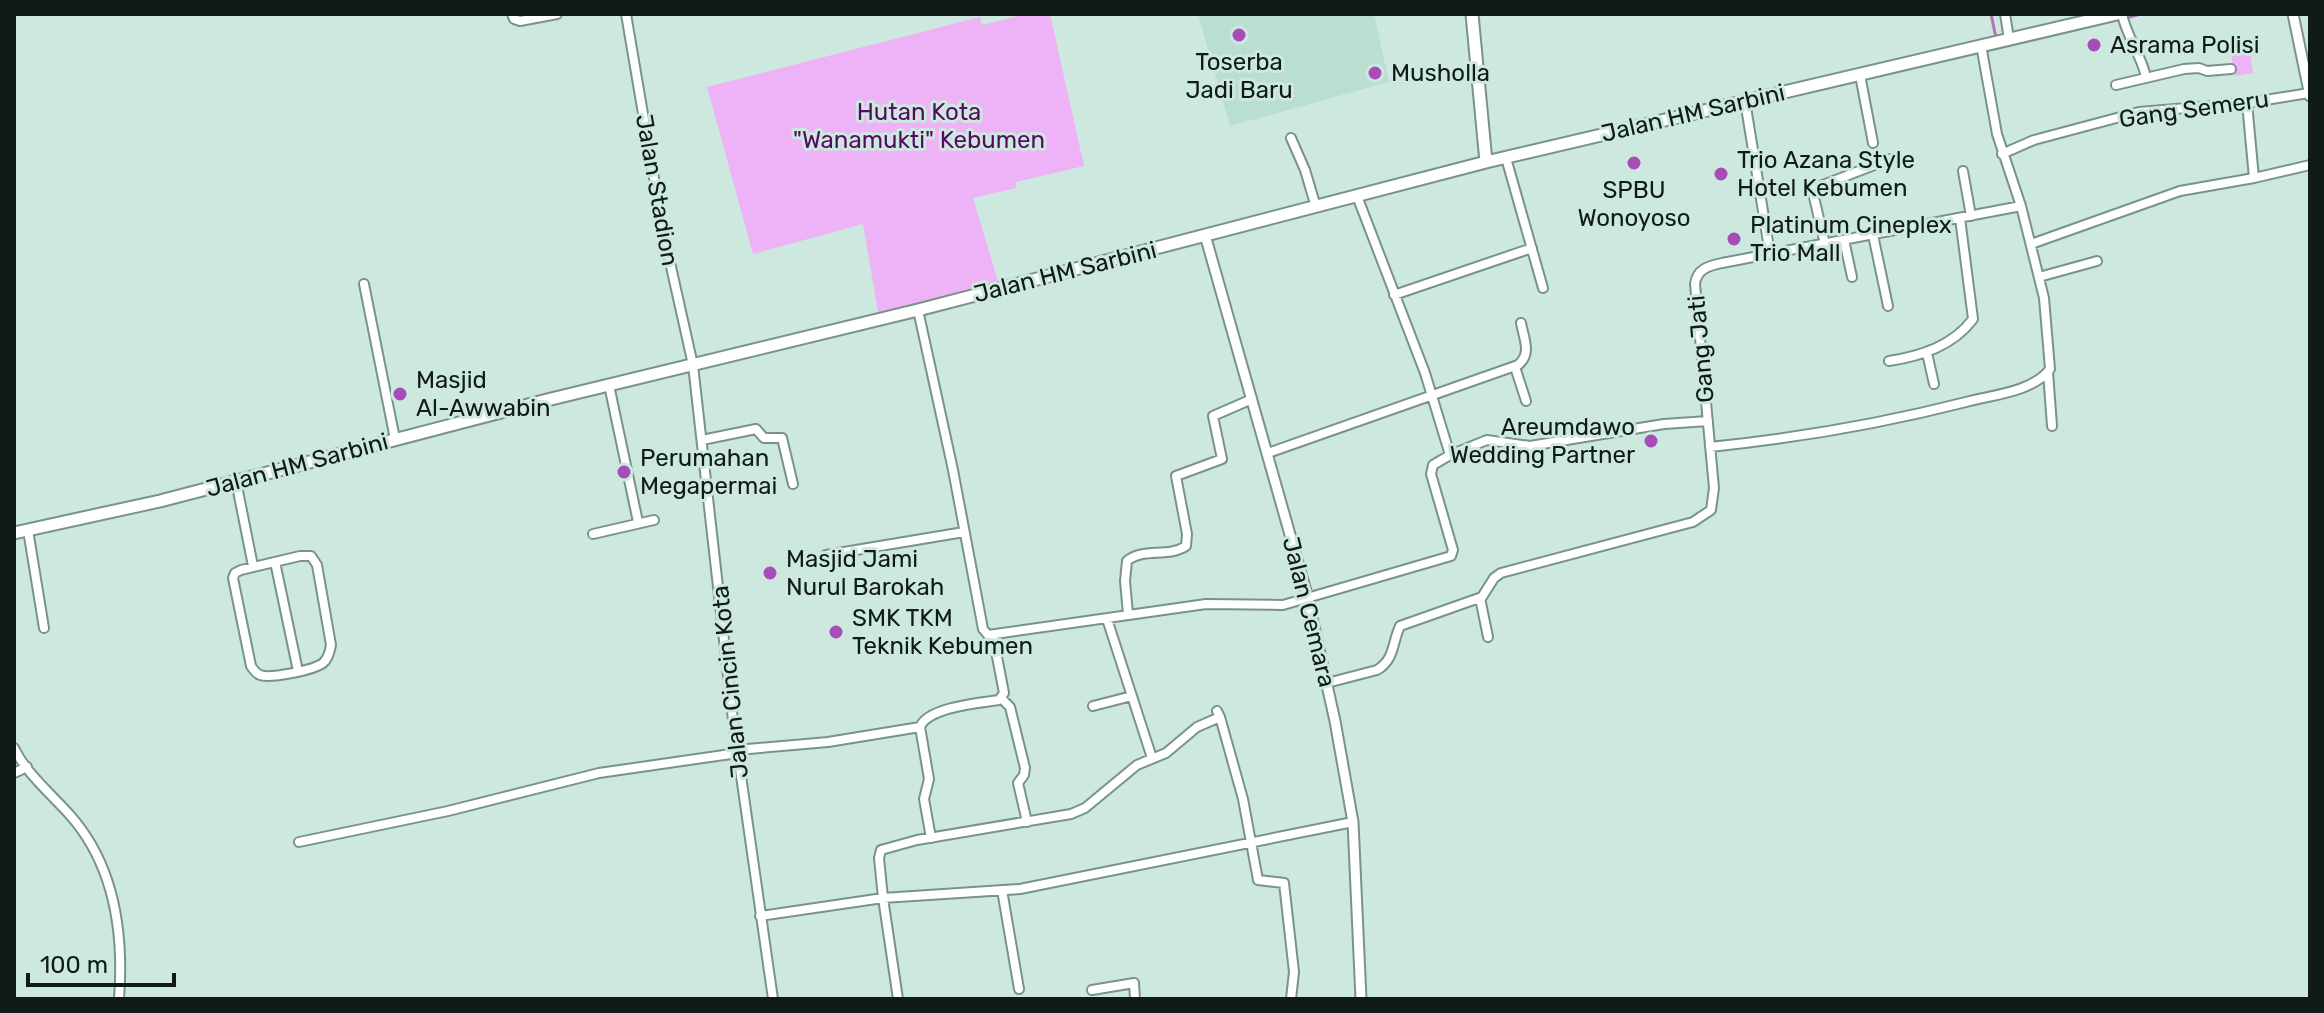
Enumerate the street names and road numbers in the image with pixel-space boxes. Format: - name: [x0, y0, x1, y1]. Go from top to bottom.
- street label: Jalan HM Sarbini: [1598, 78, 1788, 148]
- street label: Gang Semeru: [2117, 85, 2271, 133]
- street label: Jalan Stadion: [630, 112, 684, 268]
- street label: Jalan HM Sarbini: [971, 236, 1159, 308]
- street label: Gang Jati: [1682, 294, 1720, 404]
- street label: Jalan HM Sarbini: [203, 427, 391, 503]
- street label: Jalan Cemara: [1277, 534, 1341, 690]
- street label: Jalan Cincin Kota: [706, 584, 754, 780]

